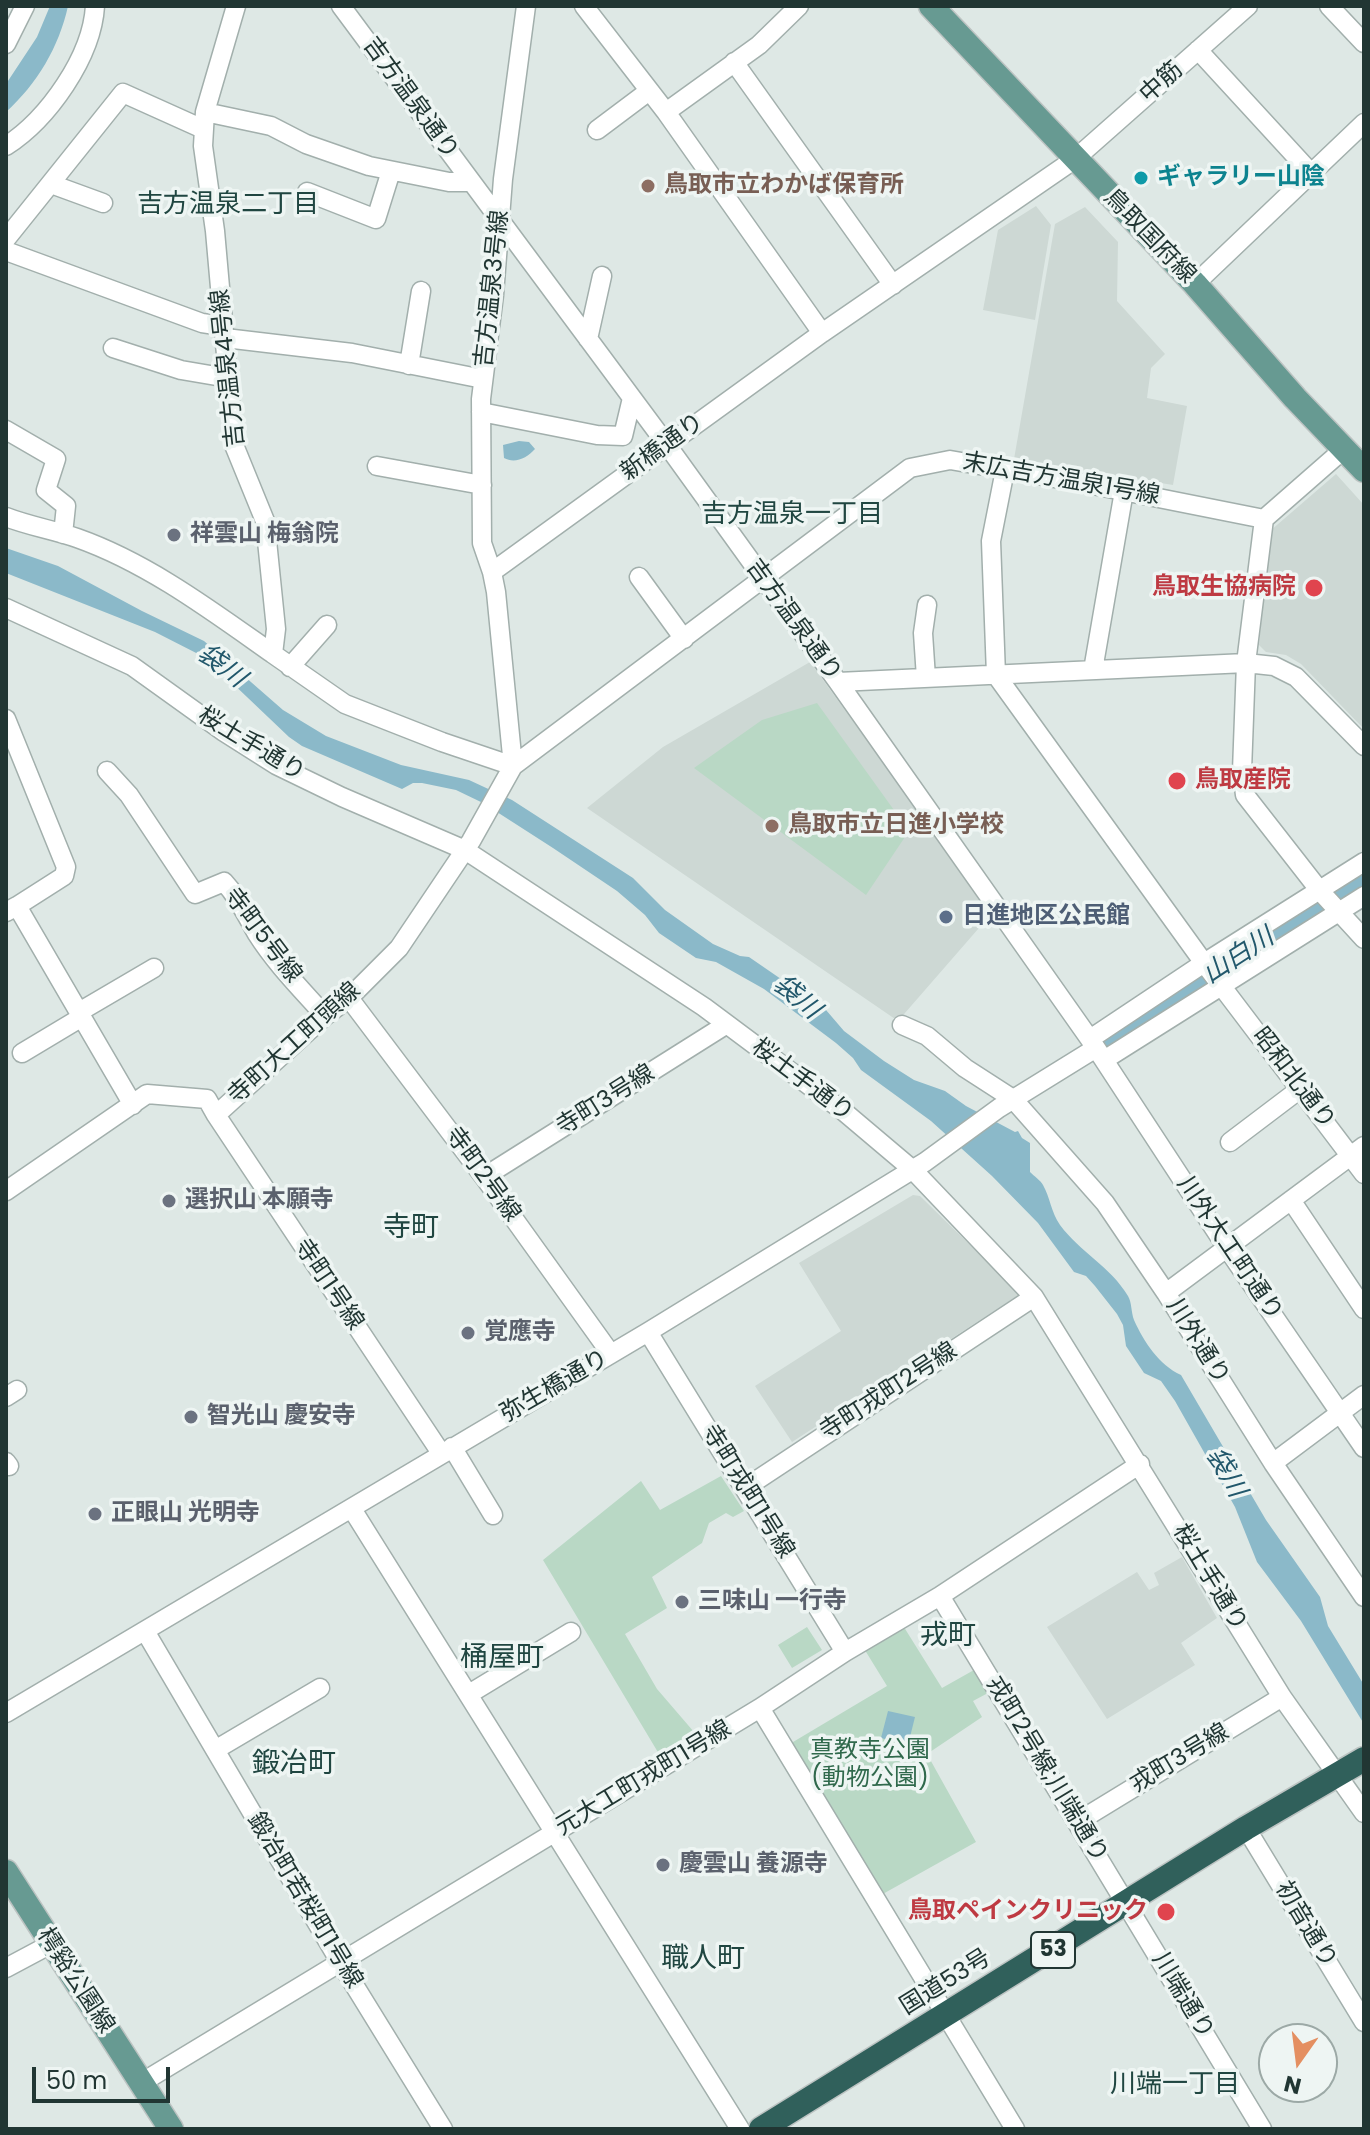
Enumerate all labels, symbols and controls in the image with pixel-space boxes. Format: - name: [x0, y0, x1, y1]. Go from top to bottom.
- street label: 吉方温泉通り: [356, 32, 464, 166]
- street label: 中筋: [1135, 56, 1189, 110]
- place label: ギャラリー山陰: [1157, 164, 1325, 192]
- marker: ギャラリー山陰: [1132, 169, 1150, 187]
- place label: 鳥取市立わかば保育所: [664, 172, 904, 200]
- marker: 鳥取市立わかば保育所: [639, 177, 657, 195]
- street label: 鳥取国府線: [1097, 184, 1201, 290]
- district label: 吉方温泉二丁目: [137, 189, 319, 221]
- street label: 吉方温泉3号線: [470, 209, 516, 369]
- street label: 吉方温泉4号線: [206, 287, 252, 449]
- street label: 新橋通り: [616, 408, 710, 488]
- street label: 末広吉方温泉1号線: [960, 448, 1162, 512]
- district label: 吉方温泉一丁目: [701, 499, 883, 531]
- place label: 祥雲山 梅翁院: [190, 521, 339, 549]
- marker: 祥雲山 梅翁院: [165, 526, 183, 544]
- street label: 吉方温泉通り: [739, 554, 847, 688]
- place label: 鳥取生協病院: [1152, 574, 1296, 602]
- marker: 鳥取生協病院: [1303, 577, 1325, 599]
- water label: 袋川: [191, 639, 251, 695]
- street label: 桜土手通り: [192, 702, 310, 788]
- place label: 鳥取産院: [1195, 767, 1291, 795]
- marker: 鳥取産院: [1166, 770, 1188, 792]
- place label: 鳥取市立日進小学校: [788, 812, 1004, 840]
- marker: 鳥取市立日進小学校: [763, 817, 781, 835]
- street label: 寺町5号線: [217, 883, 307, 989]
- place label: 日進地区公民館: [962, 903, 1130, 931]
- marker: 日進地区公民館: [937, 908, 955, 926]
- water label: 山白川: [1198, 923, 1280, 991]
- water label: 袋川: [766, 969, 826, 1027]
- street label: 寺町大工町頭線: [223, 977, 367, 1111]
- street label: 昭和北通り: [1245, 1022, 1341, 1136]
- street label: 桜土手通り: [745, 1033, 859, 1129]
- street label: 寺町3号線: [552, 1060, 660, 1142]
- street label: 寺町2号線: [438, 1122, 526, 1228]
- street label: 川外大工町通り: [1170, 1171, 1288, 1327]
- place label: 選択山 本願寺: [185, 1187, 334, 1215]
- marker: 選択山 本願寺: [160, 1192, 178, 1210]
- district label: 寺町: [383, 1212, 439, 1246]
- street label: 寺町1号線: [287, 1234, 369, 1336]
- street label: 川外通り: [1159, 1294, 1235, 1390]
- place label: 覚應寺: [484, 1319, 556, 1347]
- marker: 覚應寺: [459, 1324, 477, 1342]
- street label: 寺町戎町2号線: [815, 1337, 963, 1447]
- street label: 弥生橋通り: [496, 1345, 614, 1429]
- place label: 智光山 慶安寺: [207, 1403, 356, 1431]
- marker: 智光山 慶安寺: [182, 1408, 200, 1426]
- street label: 寺町戎町1号線: [695, 1420, 799, 1564]
- water label: 袋川: [1198, 1443, 1252, 1503]
- place label: 正眼山 光明寺: [111, 1500, 260, 1528]
- marker: 正眼山 光明寺: [86, 1505, 104, 1523]
- street label: 桜土手通り: [1166, 1519, 1252, 1637]
- place label: 三味山 一行寺: [698, 1588, 847, 1616]
- marker: 三味山 一行寺: [673, 1593, 691, 1611]
- district label: 戎町: [920, 1620, 976, 1654]
- district label: 桶屋町: [460, 1642, 544, 1676]
- street label: 戎町2号線;川端通り: [979, 1672, 1113, 1868]
- street label: 元大工町戎町1号線: [551, 1715, 737, 1843]
- street label: 戎町3号線: [1125, 1718, 1235, 1800]
- park label: 真教寺公園 (動物公園): [810, 1737, 930, 1793]
- district label: 鍛冶町: [252, 1748, 336, 1782]
- street label: 鍛冶町若桜町1号線: [240, 1808, 368, 1994]
- place label: 慶雲山 養源寺: [679, 1851, 828, 1879]
- marker: 慶雲山 養源寺: [654, 1856, 672, 1874]
- street label: 初音通り: [1268, 1876, 1342, 1974]
- place label: 鳥取ペインクリニック: [908, 1898, 1148, 1926]
- marker: 鳥取ペインクリニック: [1155, 1901, 1177, 1923]
- street label: 樗谿公園線: [30, 1923, 120, 2039]
- road number: 53: [1031, 1932, 1075, 1968]
- district label: 職人町: [661, 1943, 745, 1977]
- street label: 国道53号: [895, 1944, 997, 2022]
- street label: 川端通り: [1145, 1947, 1219, 2045]
- north arrow: [1258, 2023, 1338, 2103]
- scale bar: [36, 2051, 174, 2101]
- text: 50 m: [46, 2064, 107, 2097]
- text: N: [1281, 2068, 1304, 2102]
- district label: 川端一丁目: [1110, 2069, 1240, 2101]

